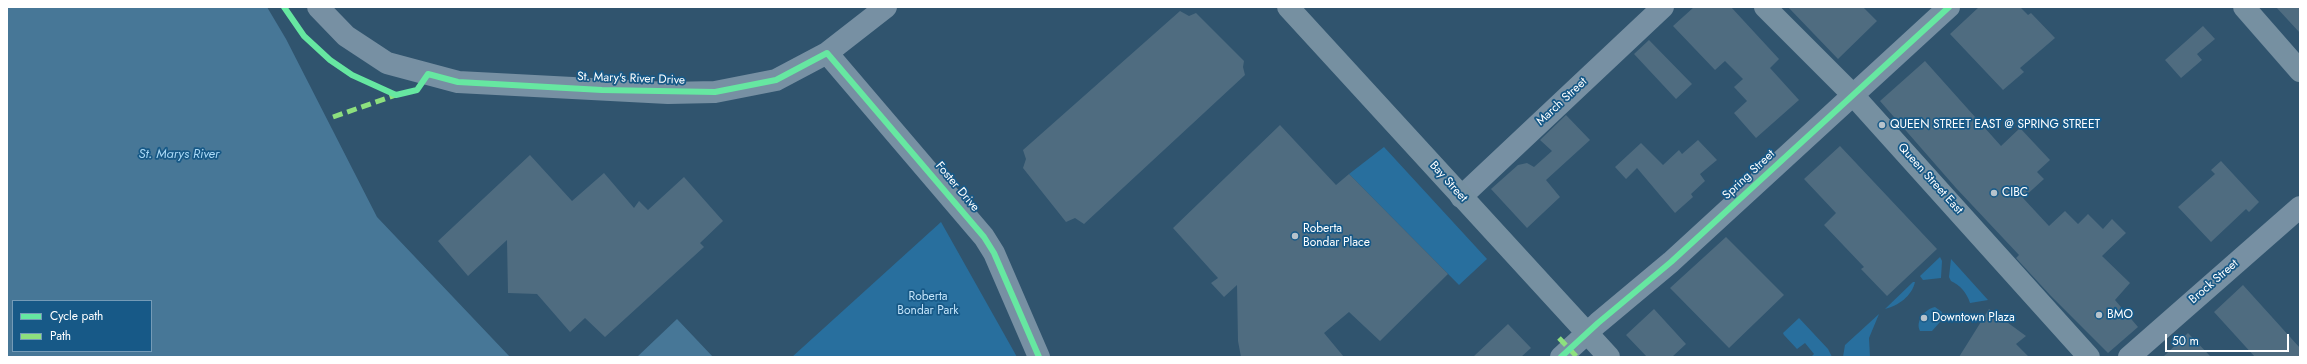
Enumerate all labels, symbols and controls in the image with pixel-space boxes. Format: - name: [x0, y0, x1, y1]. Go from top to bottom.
- street label: St. Mary's River Drive: [577, 70, 685, 88]
- street label: March Street: [1534, 75, 1590, 129]
- place label: QUEEN STREET EAST @ SPRING STREET: [1890, 118, 2100, 132]
- marker: QUEEN STREET EAST @ SPRING STREET: [1877, 120, 1887, 130]
- street label: Queen Street East: [1894, 141, 1966, 217]
- water label: St. Marys River: [139, 147, 219, 163]
- street label: Spring Street: [1720, 147, 1778, 203]
- street label: Foster Drive: [932, 159, 982, 215]
- street label: Bay Street: [1426, 159, 1470, 205]
- place label: CIBC: [2002, 186, 2028, 200]
- marker: CIBC: [1989, 188, 1999, 198]
- place label: Roberta Bondar Place: [1303, 222, 1370, 250]
- marker: Roberta Bondar Place: [1290, 231, 1300, 241]
- street label: Brock Street: [2186, 257, 2242, 307]
- park label: Roberta Bondar Park: [897, 290, 959, 318]
- legend: [12, 300, 152, 352]
- text: Cycle path: [50, 307, 103, 325]
- place label: BMO: [2107, 308, 2133, 322]
- marker: BMO: [2094, 310, 2104, 320]
- place label: Downtown Plaza: [1932, 311, 2015, 325]
- marker: Downtown Plaza: [1919, 313, 1929, 323]
- scale bar: [2167, 326, 2291, 352]
- text: Path: [50, 327, 71, 345]
- text: 50 m: [2172, 332, 2199, 350]

